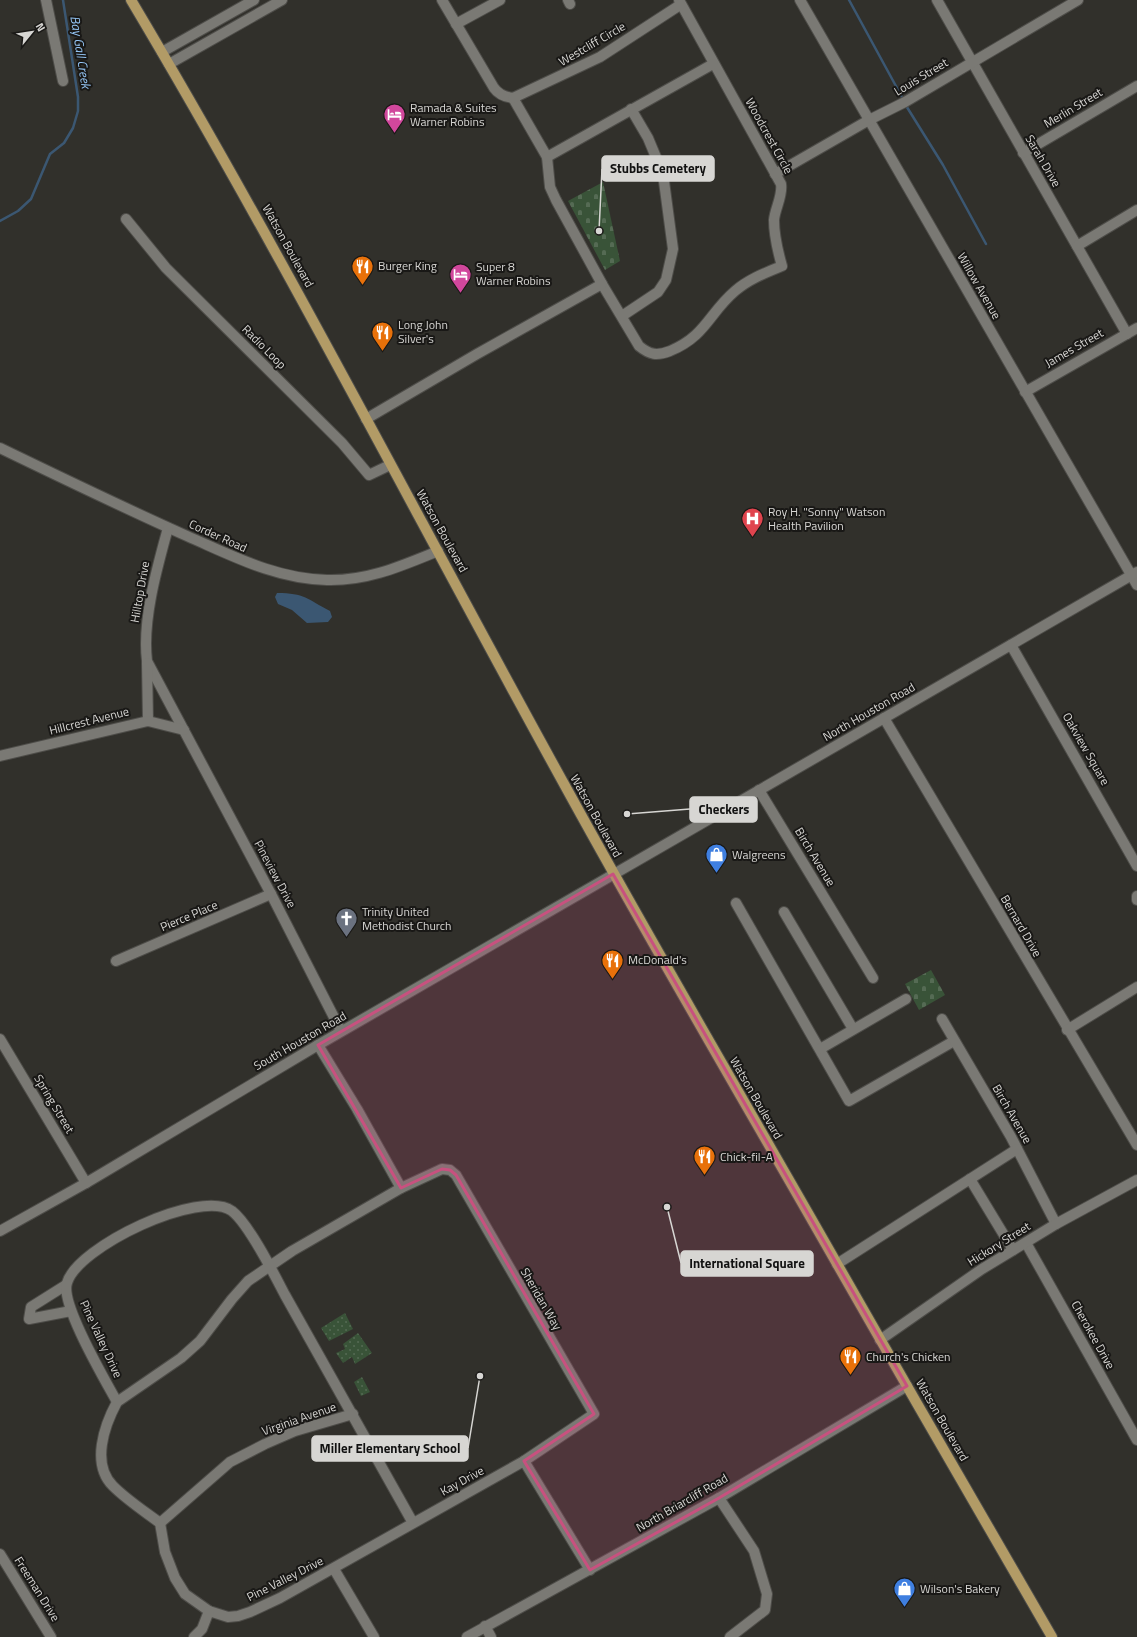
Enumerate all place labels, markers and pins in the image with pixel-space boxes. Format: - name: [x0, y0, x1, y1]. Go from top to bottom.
- place label: Ramada & Suites Warner Robins: [410, 98, 497, 131]
- hotel icon: Ramada & Suites Warner Robins: [381, 102, 407, 135]
- callout: Stubbs Cemetery: [602, 156, 714, 181]
- restaurant icon: Burger King: [350, 253, 376, 286]
- place label: Burger King: [378, 256, 437, 275]
- place label: Super 8 Warner Robins: [476, 257, 551, 290]
- hotel icon: Super 8 Warner Robins: [448, 261, 474, 294]
- place label: Long John Silver's: [398, 315, 448, 348]
- restaurant icon: Long John Silver's: [370, 319, 396, 352]
- place label: Roy H. "Sonny" Watson Health Pavilion: [768, 502, 885, 535]
- hospital icon: Roy H. "Sonny" Watson Health Pavilion: [740, 506, 766, 539]
- callout: Checkers: [690, 797, 757, 822]
- shop icon: Walgreens: [703, 842, 729, 875]
- place label: Walgreens: [732, 845, 786, 864]
- place label: Trinity United Methodist Church: [362, 902, 452, 935]
- church icon: Trinity United Methodist Church: [333, 906, 359, 939]
- restaurant icon: McDonald's: [600, 947, 626, 980]
- place label: McDonald's: [628, 950, 687, 969]
- restaurant icon: Chick-fil-A: [691, 1144, 717, 1177]
- place label: Chick-fil-A: [720, 1147, 773, 1166]
- callout: International Square: [681, 1251, 813, 1276]
- restaurant icon: Church's Chicken: [837, 1344, 863, 1377]
- place label: Church's Chicken: [866, 1347, 951, 1366]
- callout: Miller Elementary School: [312, 1436, 468, 1461]
- shop icon: Wilson's Bakery: [891, 1576, 917, 1609]
- place label: Wilson's Bakery: [920, 1579, 1000, 1598]

